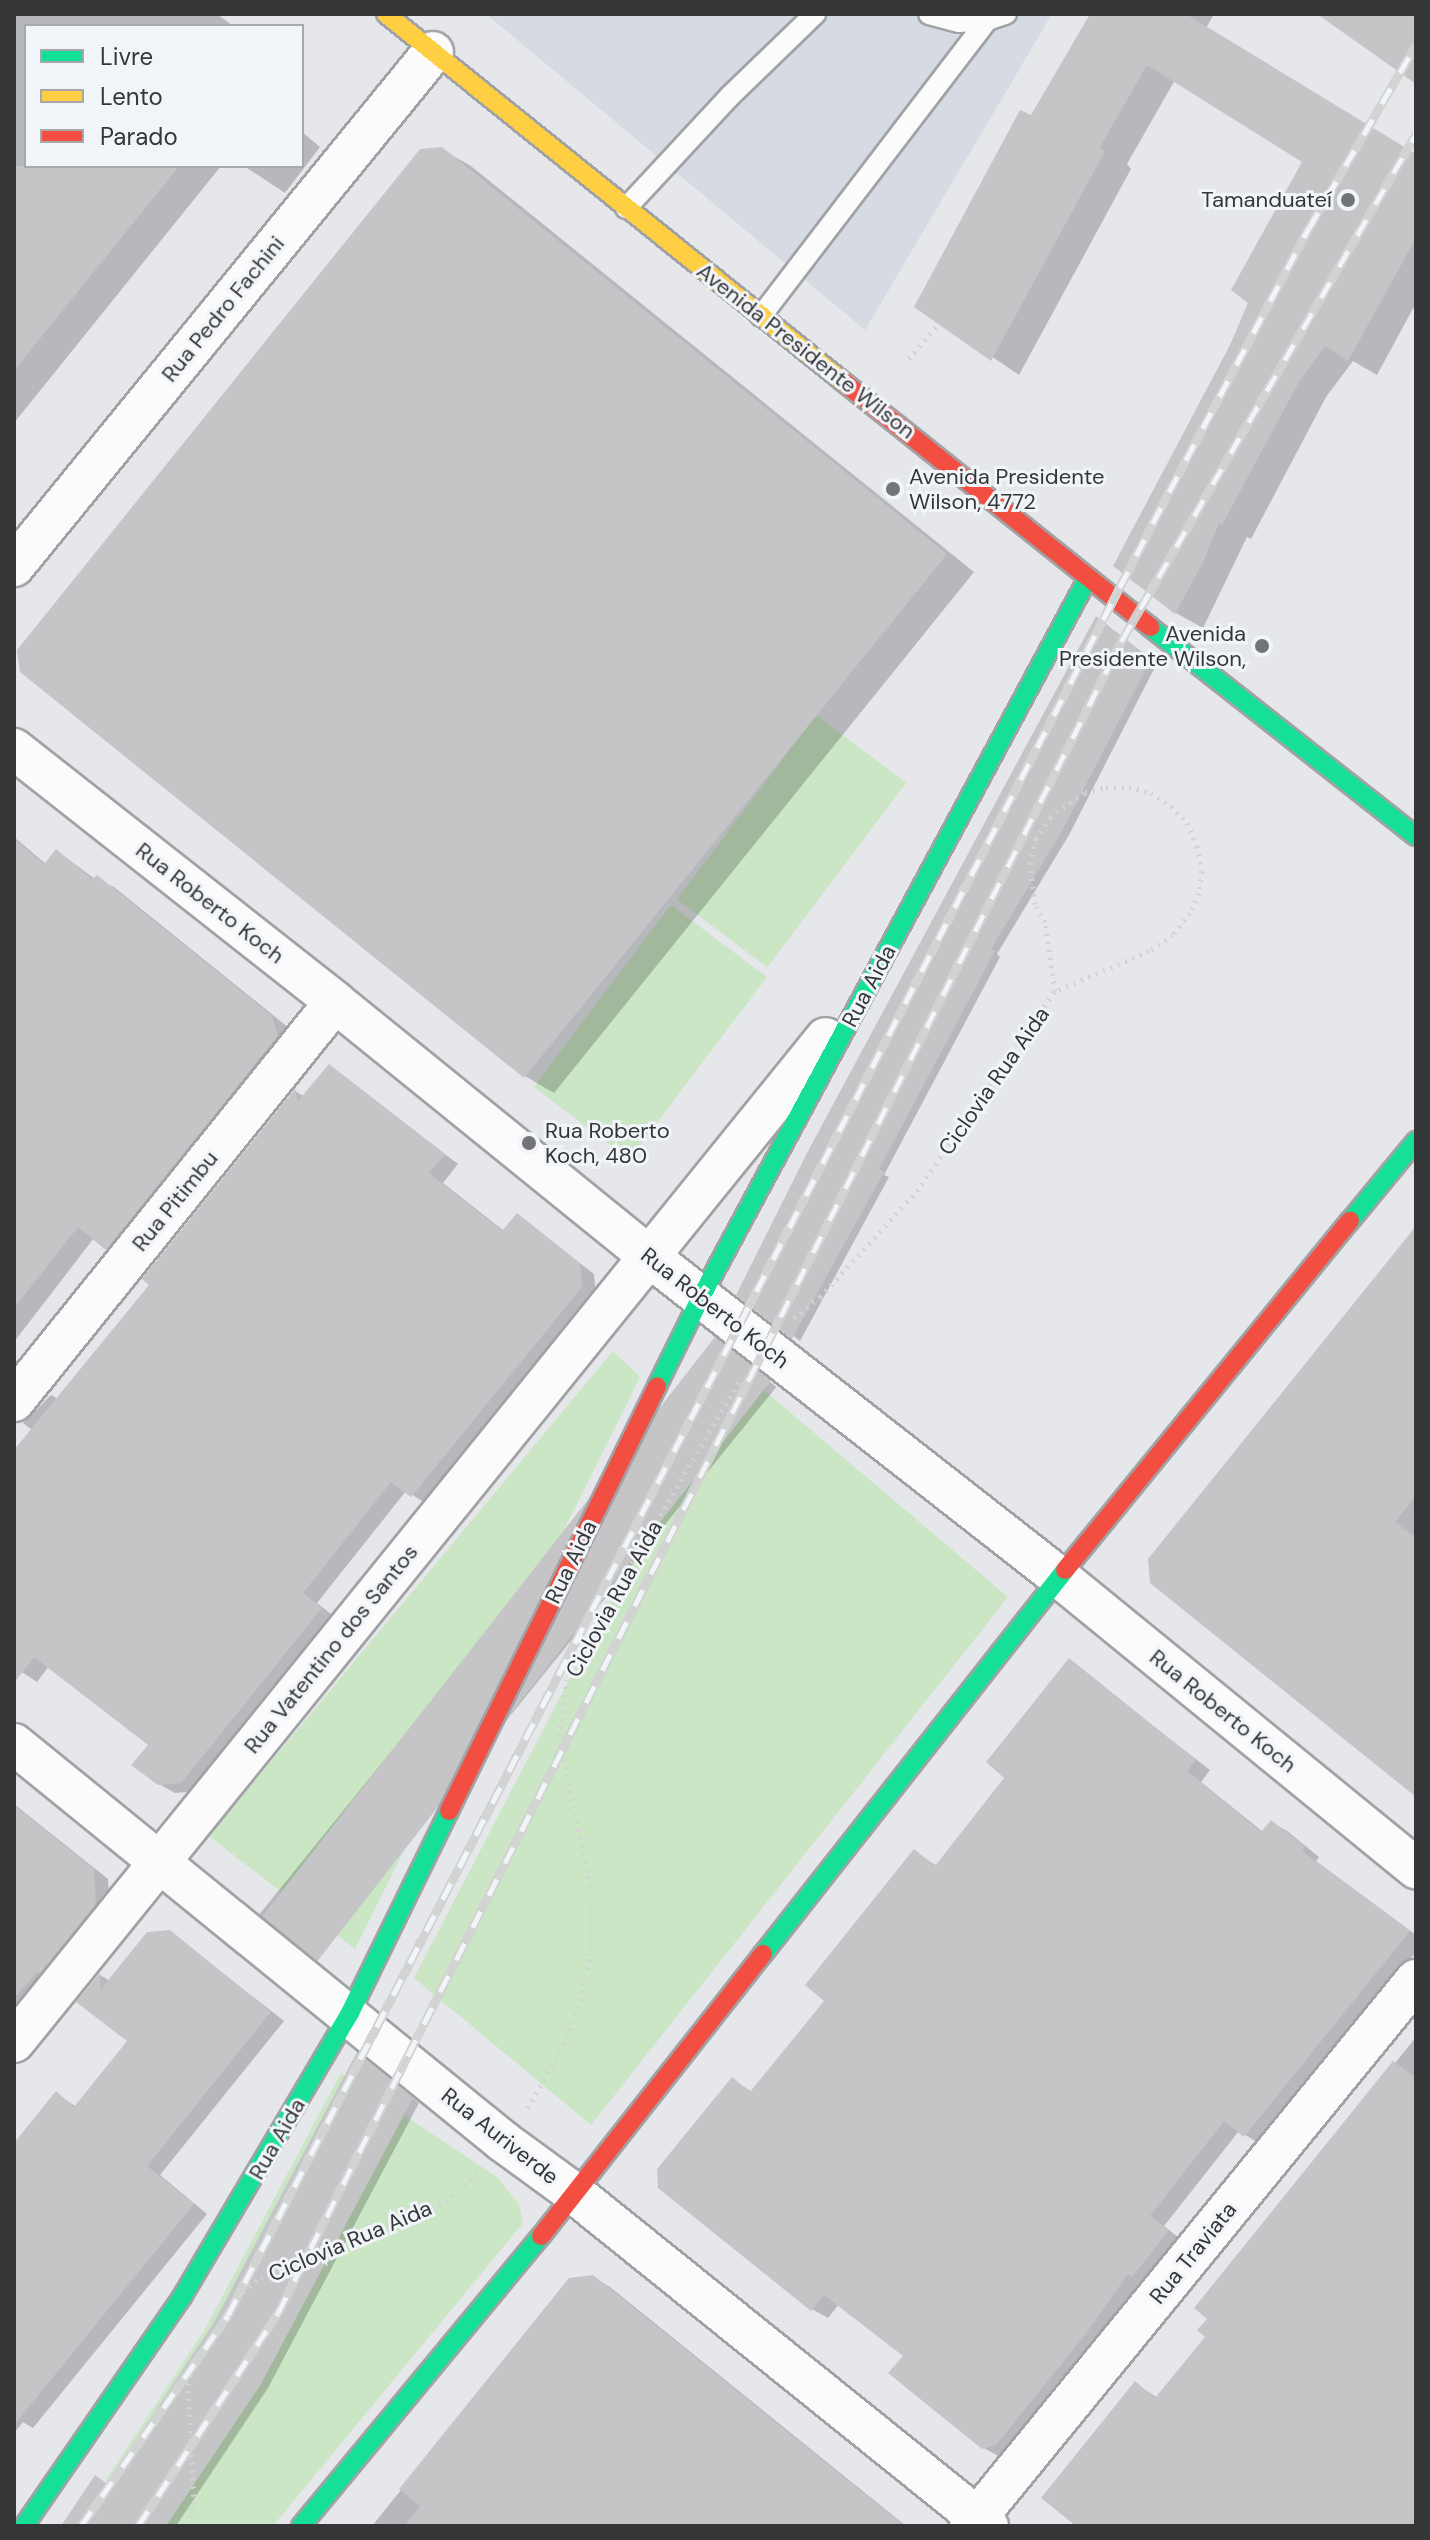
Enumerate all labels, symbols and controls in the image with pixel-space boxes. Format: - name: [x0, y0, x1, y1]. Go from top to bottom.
- legend: [24, 24, 304, 168]
- text: Livre: [100, 41, 153, 72]
- text: Lento: [100, 81, 163, 112]
- text: Parado: [100, 121, 178, 152]
- place label: Tamanduateí: [1201, 187, 1332, 213]
- marker: Tamanduateí: [1339, 191, 1357, 209]
- street label: Rua Pedro Fachini: [156, 231, 290, 387]
- street label: Avenida Presidente Wilson: [692, 258, 920, 444]
- place label: Avenida Presidente Wilson, 4772: [909, 463, 1105, 514]
- marker: Avenida Presidente Wilson, 4772: [884, 480, 902, 498]
- place label: Avenida Presidente Wilson,: [1059, 620, 1246, 672]
- marker: Avenida Presidente Wilson,: [1253, 637, 1271, 655]
- street label: Rua Roberto Koch: [131, 837, 289, 969]
- street label: Rua Aida: [836, 940, 902, 1032]
- street label: Ciclovia Rua Aida: [933, 1002, 1055, 1160]
- place label: Rua Roberto Koch, 480: [545, 1117, 670, 1168]
- marker: Rua Roberto Koch, 480: [520, 1134, 538, 1152]
- street label: Rua Pitimbu: [127, 1146, 223, 1256]
- street label: Rua Roberto Koch: [636, 1242, 794, 1374]
- street label: Rua Aida: [540, 1516, 602, 1608]
- street label: Ciclovia Rua Aida: [560, 1516, 668, 1682]
- street label: Rua Vatentino dos Santos: [239, 1539, 423, 1759]
- street label: Rua Roberto Koch: [1144, 1644, 1302, 1778]
- street label: Rua Auriverde: [436, 2082, 564, 2190]
- street label: Rua Aida: [243, 2094, 311, 2184]
- street label: Ciclovia Rua Aida: [264, 2195, 436, 2287]
- street label: Rua Traviata: [1144, 2197, 1242, 2309]

